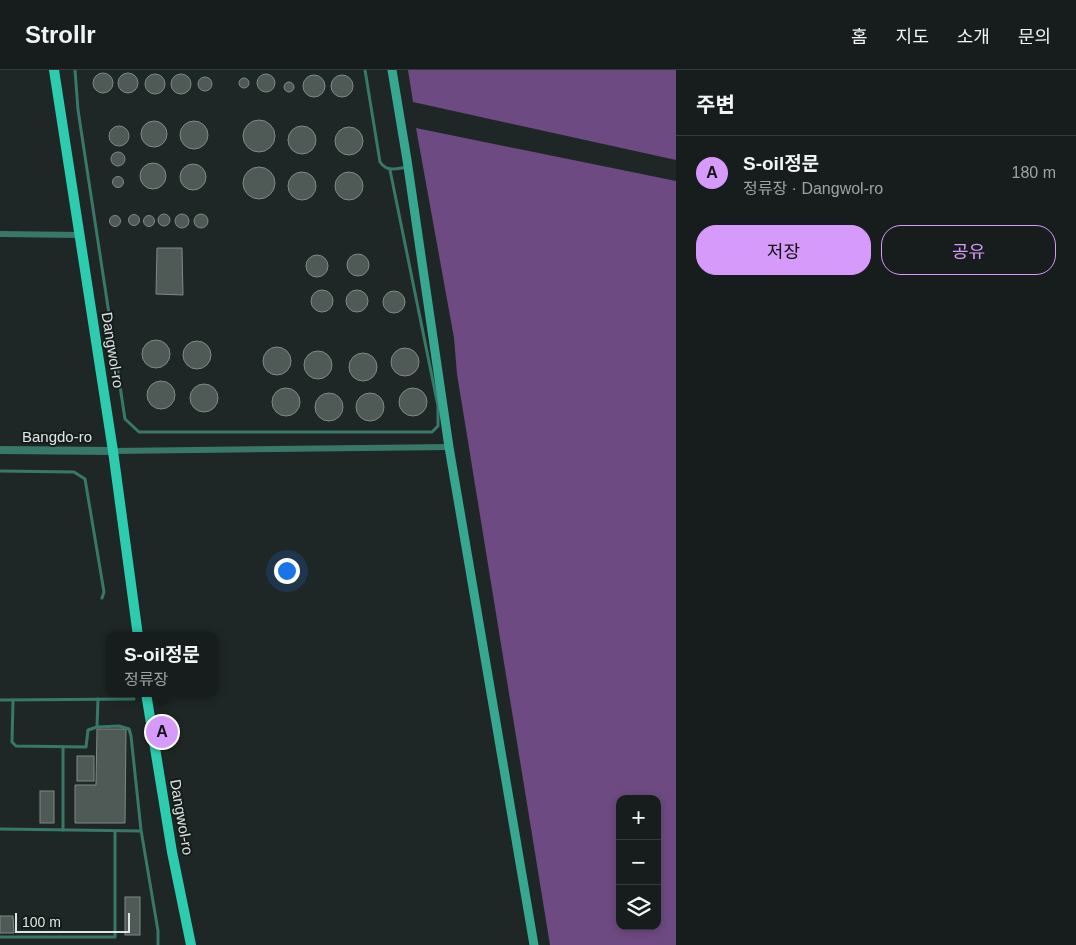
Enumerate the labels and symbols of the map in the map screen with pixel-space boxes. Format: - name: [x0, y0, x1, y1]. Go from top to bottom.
- street label: Dangwol-ro: [99, 311, 127, 389]
- street label: Bangdo-ro: [22, 428, 92, 445]
- your location: [274, 558, 300, 584]
- pin: A: [146, 713, 178, 751]
- street label: Dangwol-ro: [167, 778, 197, 856]
- scale bar: [15, 910, 130, 933]

